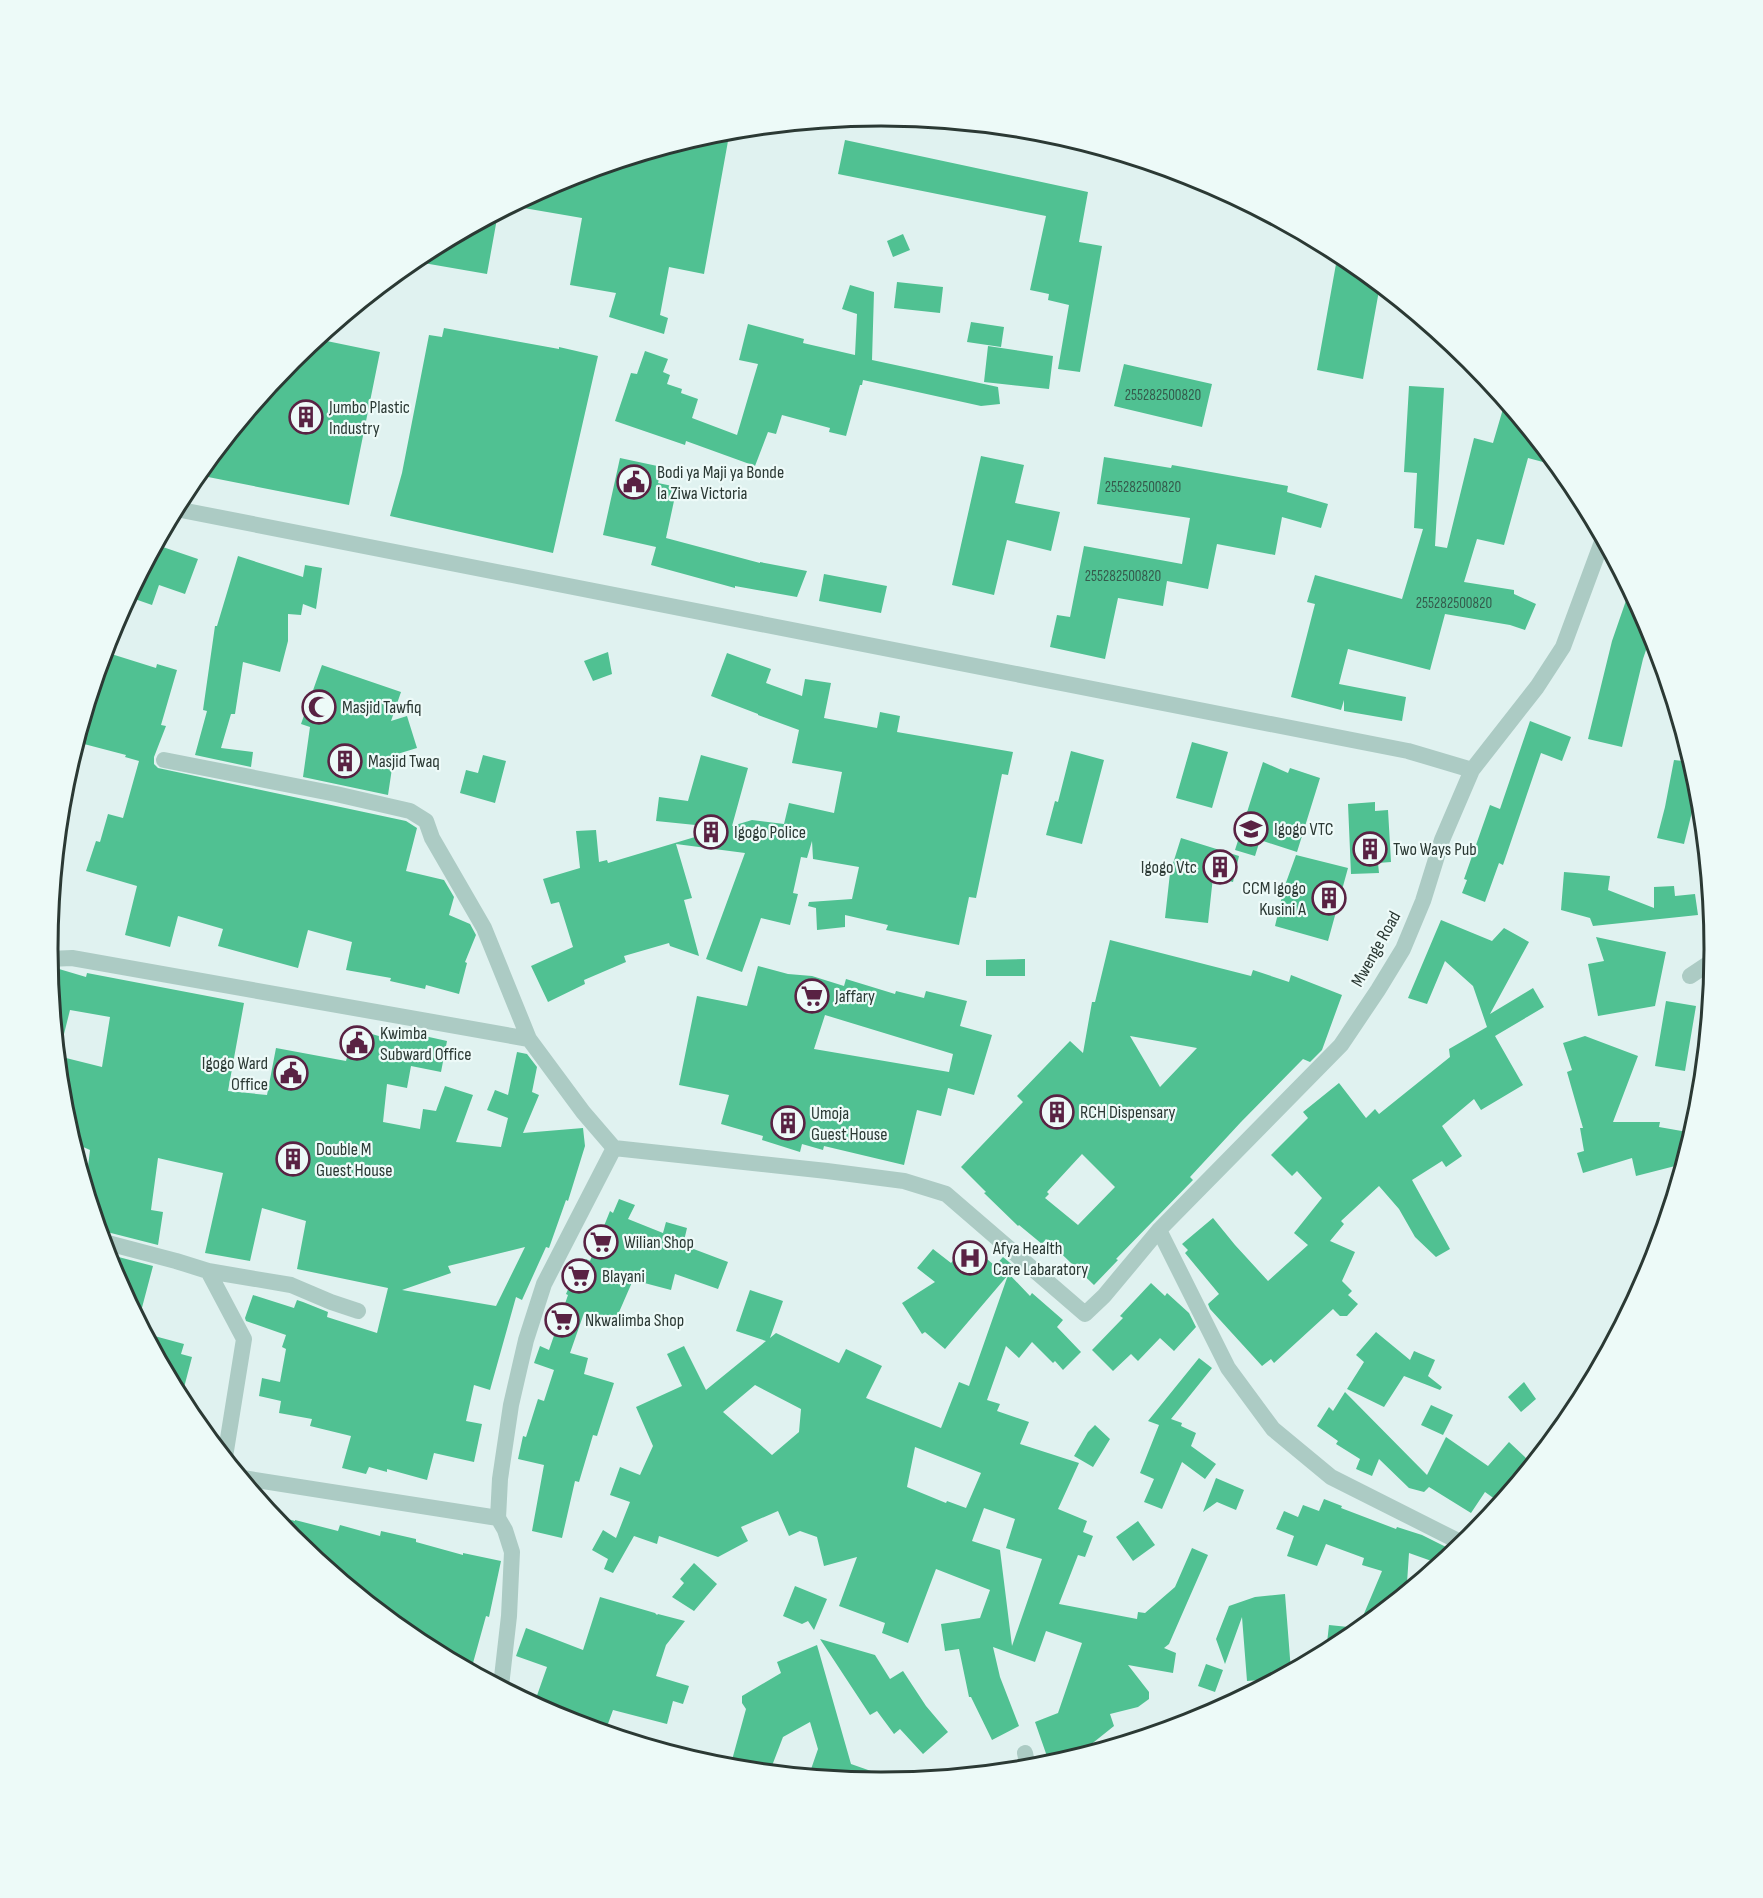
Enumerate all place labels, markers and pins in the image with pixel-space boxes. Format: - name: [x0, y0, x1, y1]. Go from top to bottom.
- place label: Jumbo Plastic Industry: [328, 397, 410, 439]
- building icon: Jumbo Plastic Industry: [288, 399, 324, 435]
- place label: Bodi ya Maji ya Bonde la Ziwa Victoria: [657, 462, 784, 504]
- public building icon: Bodi ya Maji ya Bonde la Ziwa Victoria: [616, 464, 652, 500]
- mosque icon: Masjid Tawfiq: [301, 689, 337, 725]
- place label: Masjid Tawfiq: [342, 697, 421, 718]
- building icon: Masjid Twaq: [327, 743, 363, 779]
- place label: Masjid Twaq: [368, 751, 440, 772]
- school or university icon: Igogo VTC: [1233, 811, 1269, 847]
- building icon: Igogo Police: [693, 814, 729, 850]
- place label: Igogo VTC: [1274, 819, 1334, 840]
- place label: Igogo Police: [734, 822, 806, 843]
- building icon: Two Ways Pub: [1352, 831, 1388, 867]
- place label: Two Ways Pub: [1393, 839, 1477, 860]
- building icon: Igogo Vtc: [1202, 849, 1238, 885]
- place label: Igogo Vtc: [1141, 857, 1197, 878]
- place label: CCM Igogo Kusini A: [1242, 878, 1306, 920]
- building icon: CCM Igogo Kusini A: [1311, 880, 1347, 916]
- supermarket icon: Jaffary: [794, 978, 830, 1014]
- place label: Jaffary: [834, 986, 875, 1007]
- place label: Kwimba Subward Office: [380, 1023, 472, 1065]
- public building icon: Kwimba Subward Office: [339, 1025, 375, 1061]
- place label: Igogo Ward Office: [202, 1053, 268, 1095]
- public building icon: Igogo Ward Office: [273, 1055, 309, 1091]
- building icon: RCH Dispensary: [1039, 1094, 1075, 1130]
- place label: RCH Dispensary: [1080, 1102, 1176, 1123]
- place label: Umoja Guest House: [811, 1103, 887, 1145]
- building icon: Umoja Guest House: [770, 1105, 806, 1141]
- place label: Double M Guest House: [316, 1139, 392, 1181]
- building icon: Double M Guest House: [275, 1141, 311, 1177]
- supermarket icon: Wilian Shop: [583, 1224, 619, 1260]
- place label: Wilian Shop: [624, 1232, 694, 1253]
- place label: Afya Health Care Labaratory: [992, 1238, 1088, 1280]
- hospital icon: Afya Health Care Labaratory: [952, 1240, 988, 1276]
- supermarket icon: Blayani: [561, 1258, 597, 1294]
- place label: Blayani: [602, 1266, 645, 1287]
- supermarket icon: Nkwalimba Shop: [544, 1302, 580, 1338]
- place label: Nkwalimba Shop: [585, 1310, 684, 1331]

